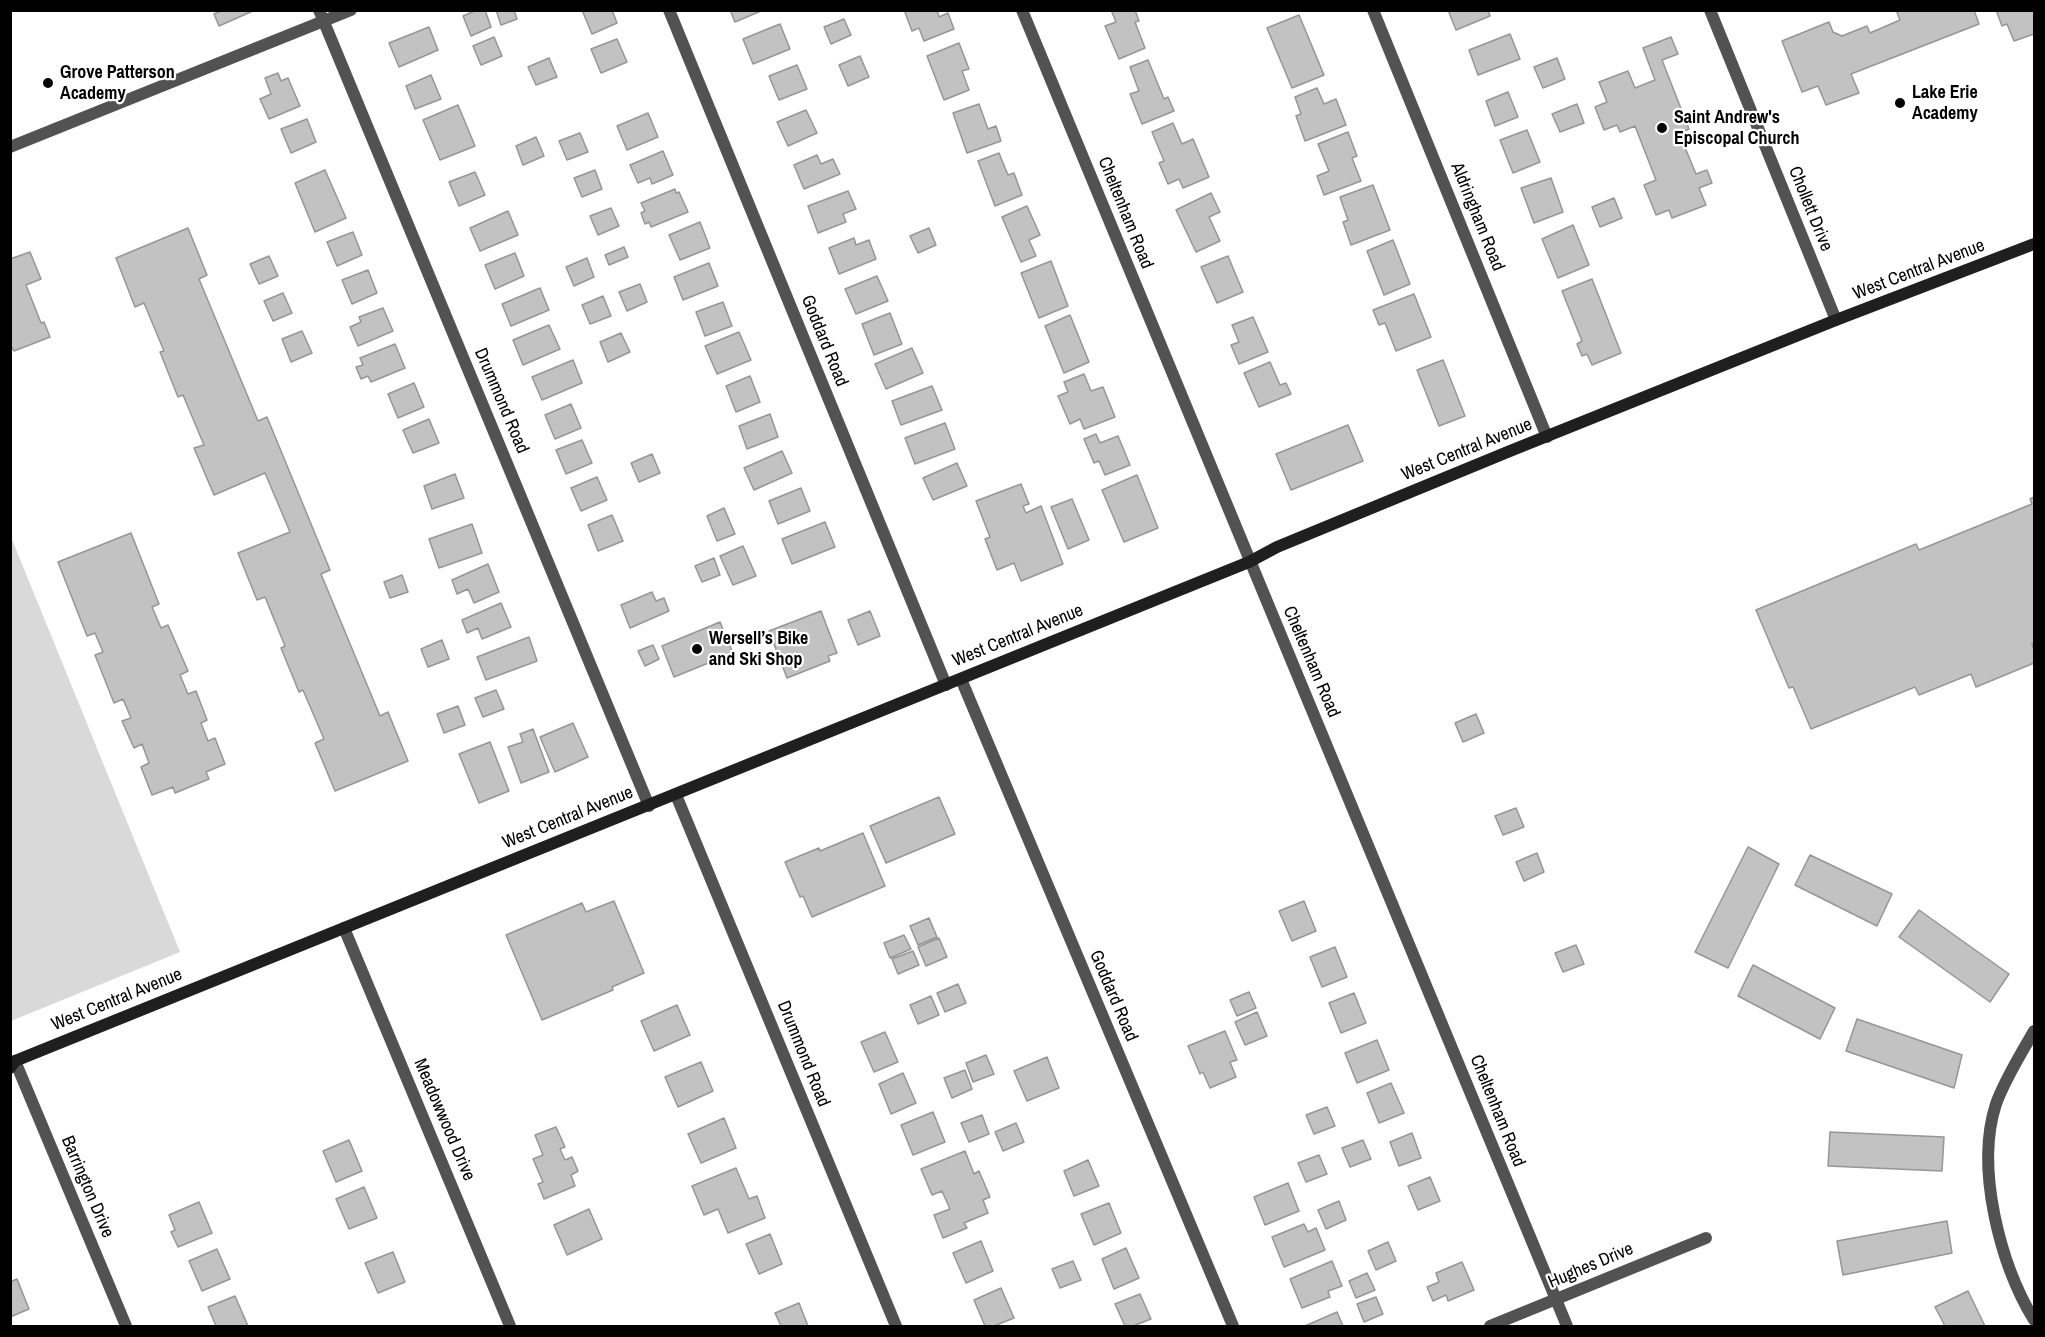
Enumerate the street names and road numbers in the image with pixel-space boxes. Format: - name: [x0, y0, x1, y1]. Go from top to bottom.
- street label: Cheltenham Road: [1093, 154, 1157, 272]
- street label: Aldringham Road: [1445, 160, 1509, 274]
- street label: Chollett Drive: [1783, 164, 1837, 254]
- street label: West Central Avenue: [1850, 235, 1988, 305]
- street label: Goddard Road: [796, 292, 852, 390]
- street label: Drummond Road: [469, 345, 533, 457]
- street label: West Central Avenue: [1399, 414, 1535, 486]
- street label: West Central Avenue: [950, 600, 1086, 672]
- street label: Cheltenham Road: [1278, 603, 1344, 721]
- street label: West Central Avenue: [500, 782, 636, 854]
- street label: Goddard Road: [1084, 947, 1142, 1045]
- street label: West Central Avenue: [49, 964, 185, 1036]
- street label: Drummond Road: [772, 998, 834, 1110]
- street label: Cheltenham Road: [1465, 1052, 1529, 1170]
- street label: Meadowwood Drive: [409, 1056, 479, 1184]
- street label: Barrington Drive: [56, 1133, 118, 1241]
- street label: Hughes Drive: [1545, 1238, 1637, 1294]

